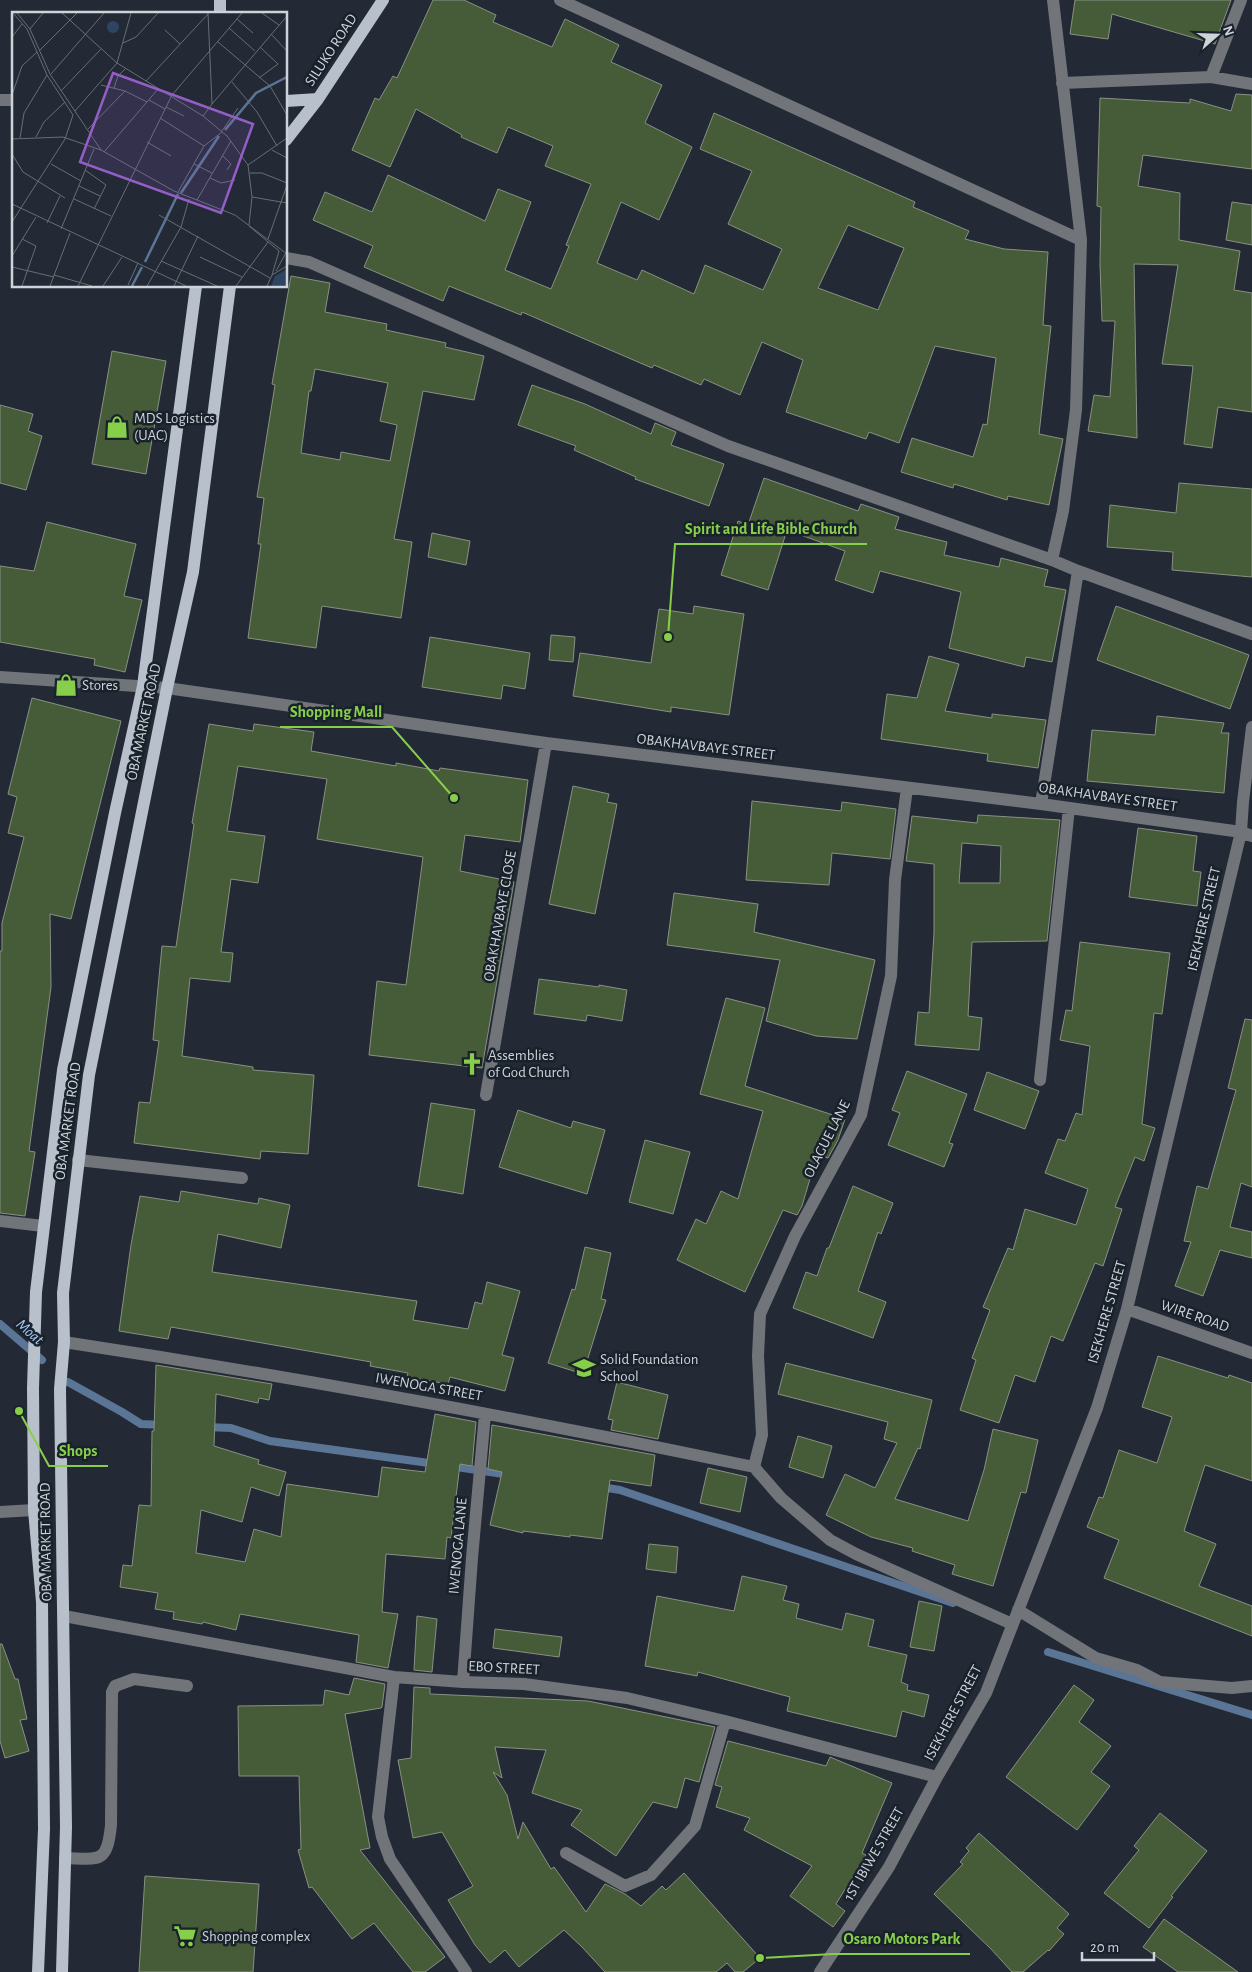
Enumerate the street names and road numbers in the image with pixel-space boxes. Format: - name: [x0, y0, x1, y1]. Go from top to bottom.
- street label: SILUKO ROAD: [302, 11, 360, 89]
- street label: OBA MARKET ROAD: [124, 662, 164, 782]
- street label: OBAKHAVBAYE STREET: [636, 731, 777, 763]
- street label: OBAKHAVBAYE STREET: [1038, 780, 1179, 814]
- street label: OBAKHAVBAYE CLOSE: [481, 849, 519, 983]
- street label: ISEKHERE STREET: [1185, 865, 1223, 973]
- street label: OBA MARKET ROAD: [52, 1061, 84, 1181]
- street label: OLAGUE LANE: [801, 1098, 853, 1180]
- street label: ISEKHERE STREET: [1085, 1258, 1129, 1365]
- street label: WIRE ROAD: [1159, 1297, 1231, 1335]
- street label: IWENOGA STREET: [374, 1370, 484, 1404]
- street label: OBA MARKET ROAD: [37, 1482, 55, 1601]
- street label: IWENOGA LANE: [446, 1497, 470, 1595]
- street label: EBO STREET: [468, 1659, 541, 1677]
- street label: ISEKHERE STREET: [921, 1662, 985, 1763]
- street label: 1ST IBIWE STREET: [841, 1804, 907, 1903]

